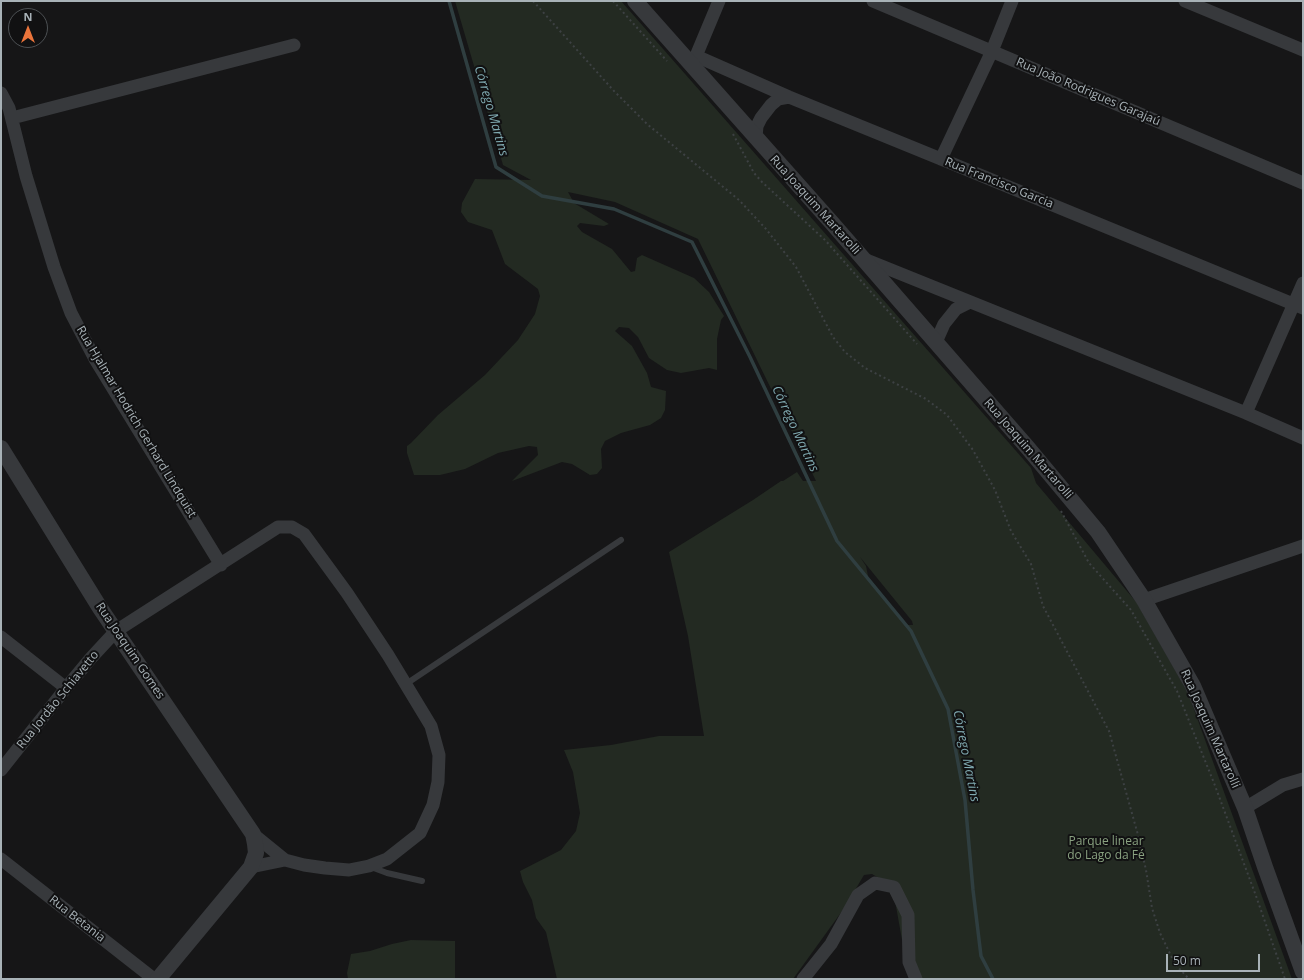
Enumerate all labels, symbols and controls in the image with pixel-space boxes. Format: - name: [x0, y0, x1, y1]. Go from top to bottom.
- north arrow: [8, 8, 48, 48]
- text: N: [24, 9, 32, 24]
- street label: Rua João Rodrigues Garajaú: [1014, 55, 1162, 129]
- water label: Córrego Martins: [471, 64, 511, 158]
- street label: Rua Joaquim Martarolli: [767, 153, 863, 257]
- street label: Rua Francisco Garcia: [943, 155, 1055, 211]
- street label: Rua Hjalmar Hodrich Gerhard Lindquist: [73, 324, 199, 520]
- water label: Córrego Martins: [768, 383, 822, 475]
- street label: Rua Joaquim Martarolli: [981, 396, 1075, 502]
- street label: Rua Joaquim Gomes: [92, 600, 168, 702]
- street label: Rua Jordão Schiavetto: [14, 648, 102, 752]
- street label: Rua Joaquim Martarolli: [1177, 668, 1243, 790]
- water label: Córrego Martins: [949, 709, 983, 803]
- park label: Parque linear do Lago da Fé: [1067, 835, 1145, 863]
- street label: Rua Betania: [46, 893, 108, 945]
- scale bar: [1168, 946, 1262, 972]
- text: 50 m: [1173, 952, 1201, 969]

